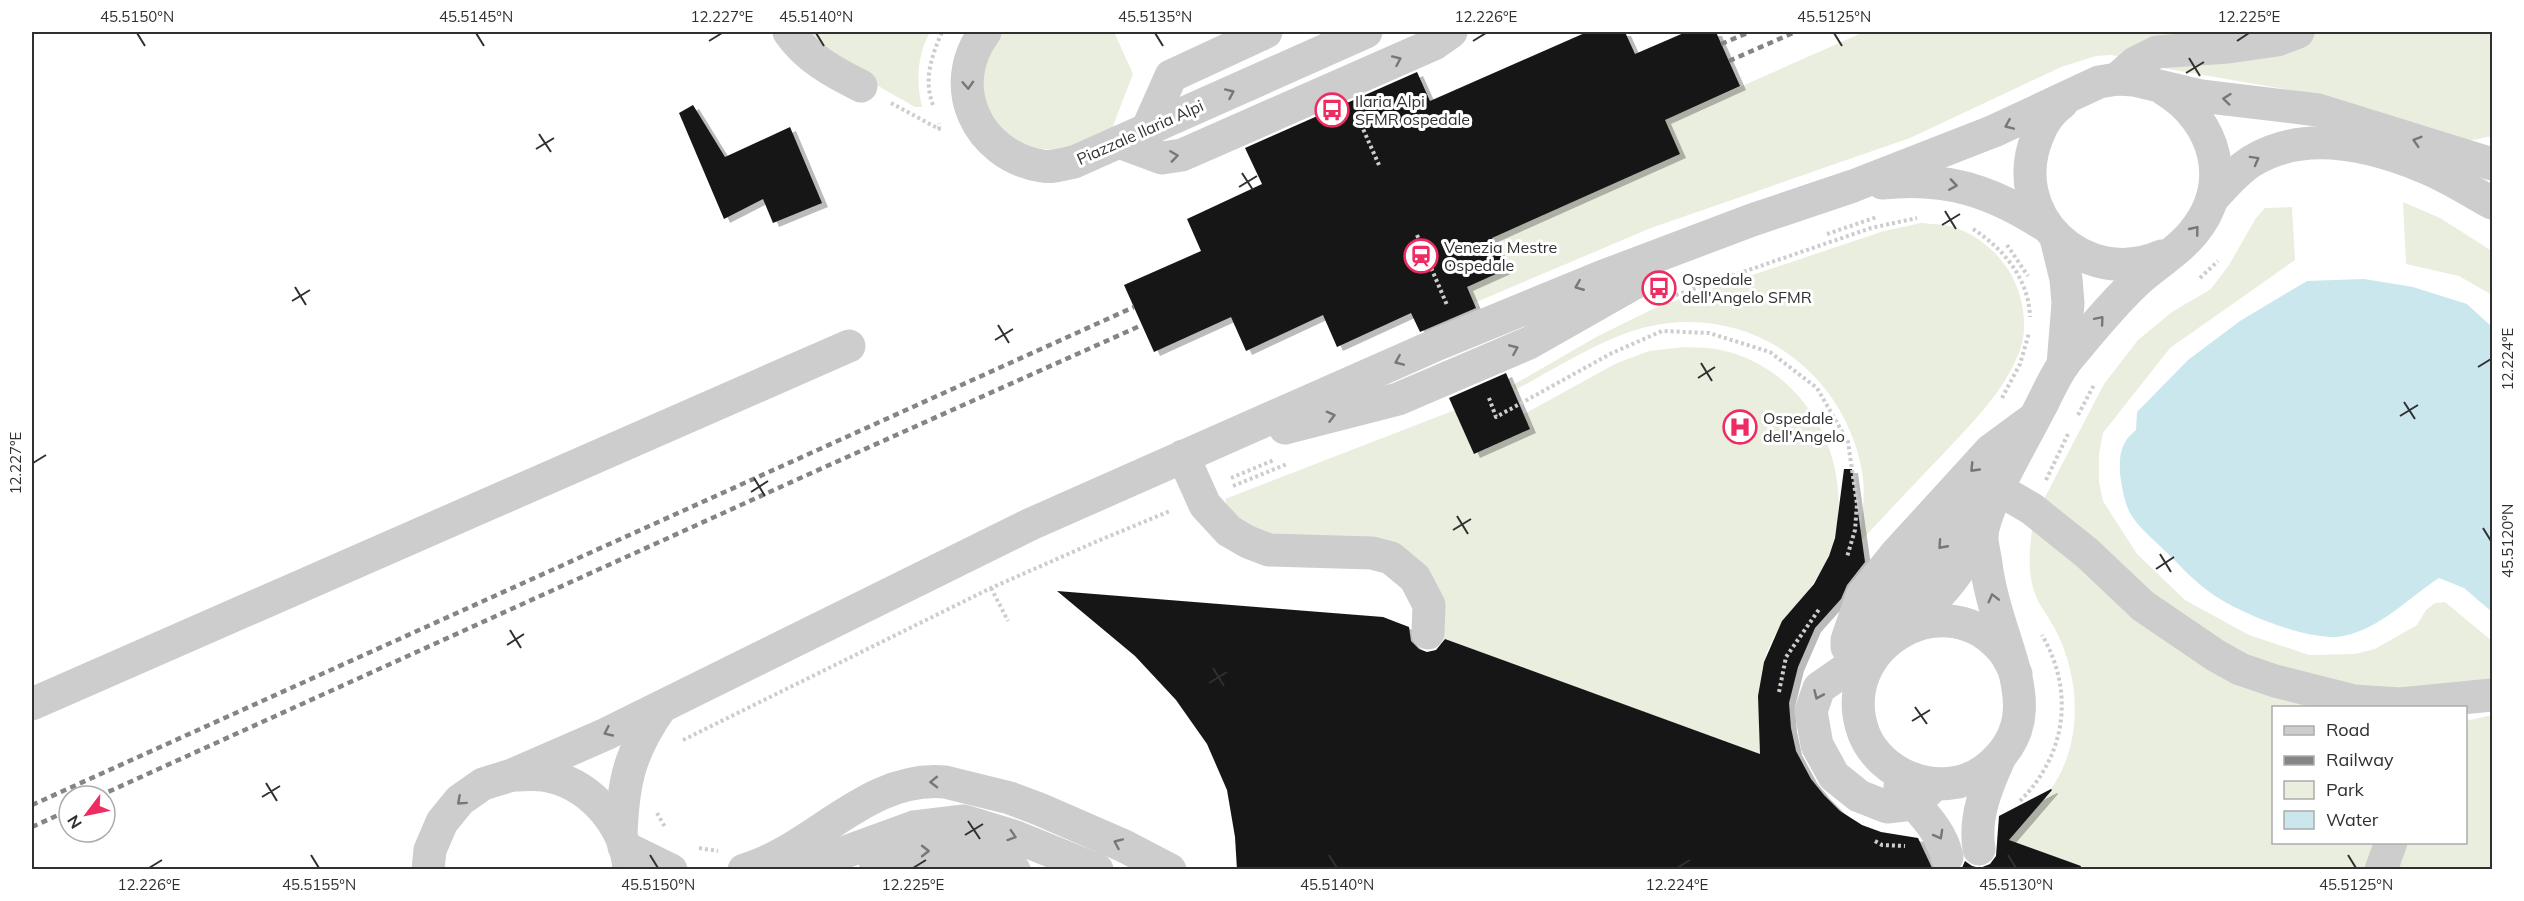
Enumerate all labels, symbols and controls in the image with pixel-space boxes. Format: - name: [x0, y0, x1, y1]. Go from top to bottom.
- text: 45.5150°N: [100, 7, 174, 26]
- text: 45.5145°N: [439, 7, 513, 26]
- text: 12.227°E: [691, 7, 754, 26]
- text: 45.5140°N: [779, 7, 853, 26]
- text: 45.5135°N: [1118, 7, 1192, 26]
- text: 12.226°E: [1455, 7, 1518, 26]
- text: 45.5125°N: [1797, 7, 1871, 26]
- text: 12.225°E: [2218, 7, 2281, 26]
- one-way arrow: [1390, 56, 1401, 68]
- one-way arrow: [961, 81, 974, 90]
- one-way arrow: [1223, 88, 1234, 100]
- place label: Ilaria Alpi SFMR ospedale: [1355, 91, 1470, 129]
- bus stop icon: Ilaria Alpi SFMR ospedale: [1314, 92, 1350, 128]
- one-way arrow: [2222, 93, 2232, 106]
- street label: Piazzale Ilaria Alpi: [1074, 95, 1206, 169]
- one-way arrow: [2004, 118, 2015, 130]
- one-way arrow: [2412, 135, 2423, 148]
- one-way arrow: [1170, 150, 1179, 162]
- one-way arrow: [2249, 156, 2259, 167]
- one-way arrow: [1948, 178, 1958, 191]
- one-way arrow: [2187, 225, 2198, 236]
- place label: Venezia Mestre Ospedale: [1444, 237, 1557, 275]
- station icon: Venezia Mestre Ospedale: [1403, 238, 1439, 274]
- place label: Ospedale dell'Angelo SFMR: [1682, 269, 1812, 307]
- bus stop icon: Ospedale dell'Angelo SFMR: [1641, 270, 1677, 306]
- one-way arrow: [1575, 279, 1586, 291]
- one-way arrow: [2093, 316, 2104, 327]
- text: 12.224°E: [2498, 327, 2517, 390]
- one-way arrow: [1508, 344, 1519, 356]
- one-way arrow: [1395, 353, 1406, 365]
- place label: Ospedale dell'Angelo: [1763, 408, 1845, 446]
- hospital icon: Ospedale dell'Angelo: [1722, 409, 1758, 445]
- one-way arrow: [1325, 411, 1336, 423]
- text: 12.227°E: [6, 431, 25, 494]
- one-way arrow: [1970, 461, 1981, 471]
- text: 45.5120°N: [2498, 504, 2517, 578]
- one-way arrow: [1938, 538, 1949, 548]
- one-way arrow: [1987, 593, 2000, 603]
- one-way arrow: [1813, 689, 1825, 700]
- legend: [2272, 706, 2467, 844]
- text: Road: [2326, 718, 2370, 741]
- one-way arrow: [604, 725, 615, 737]
- text: Railway: [2326, 748, 2394, 771]
- one-way arrow: [929, 776, 938, 788]
- text: Park: [2326, 778, 2365, 801]
- north arrow: [57, 784, 117, 844]
- one-way arrow: [457, 794, 468, 805]
- text: Water: [2326, 808, 2379, 831]
- text: N: [63, 812, 86, 832]
- one-way arrow: [1006, 828, 1017, 841]
- one-way arrow: [1932, 829, 1943, 839]
- one-way arrow: [1113, 838, 1124, 850]
- one-way arrow: [920, 845, 929, 857]
- text: 12.226°E: [118, 875, 181, 894]
- text: 45.5155°N: [282, 875, 356, 894]
- text: 45.5150°N: [621, 875, 695, 894]
- text: 12.225°E: [882, 875, 945, 894]
- text: 45.5140°N: [1300, 875, 1374, 894]
- text: 12.224°E: [1646, 875, 1709, 894]
- text: 45.5130°N: [1979, 875, 2053, 894]
- text: 45.5125°N: [2319, 875, 2393, 894]

